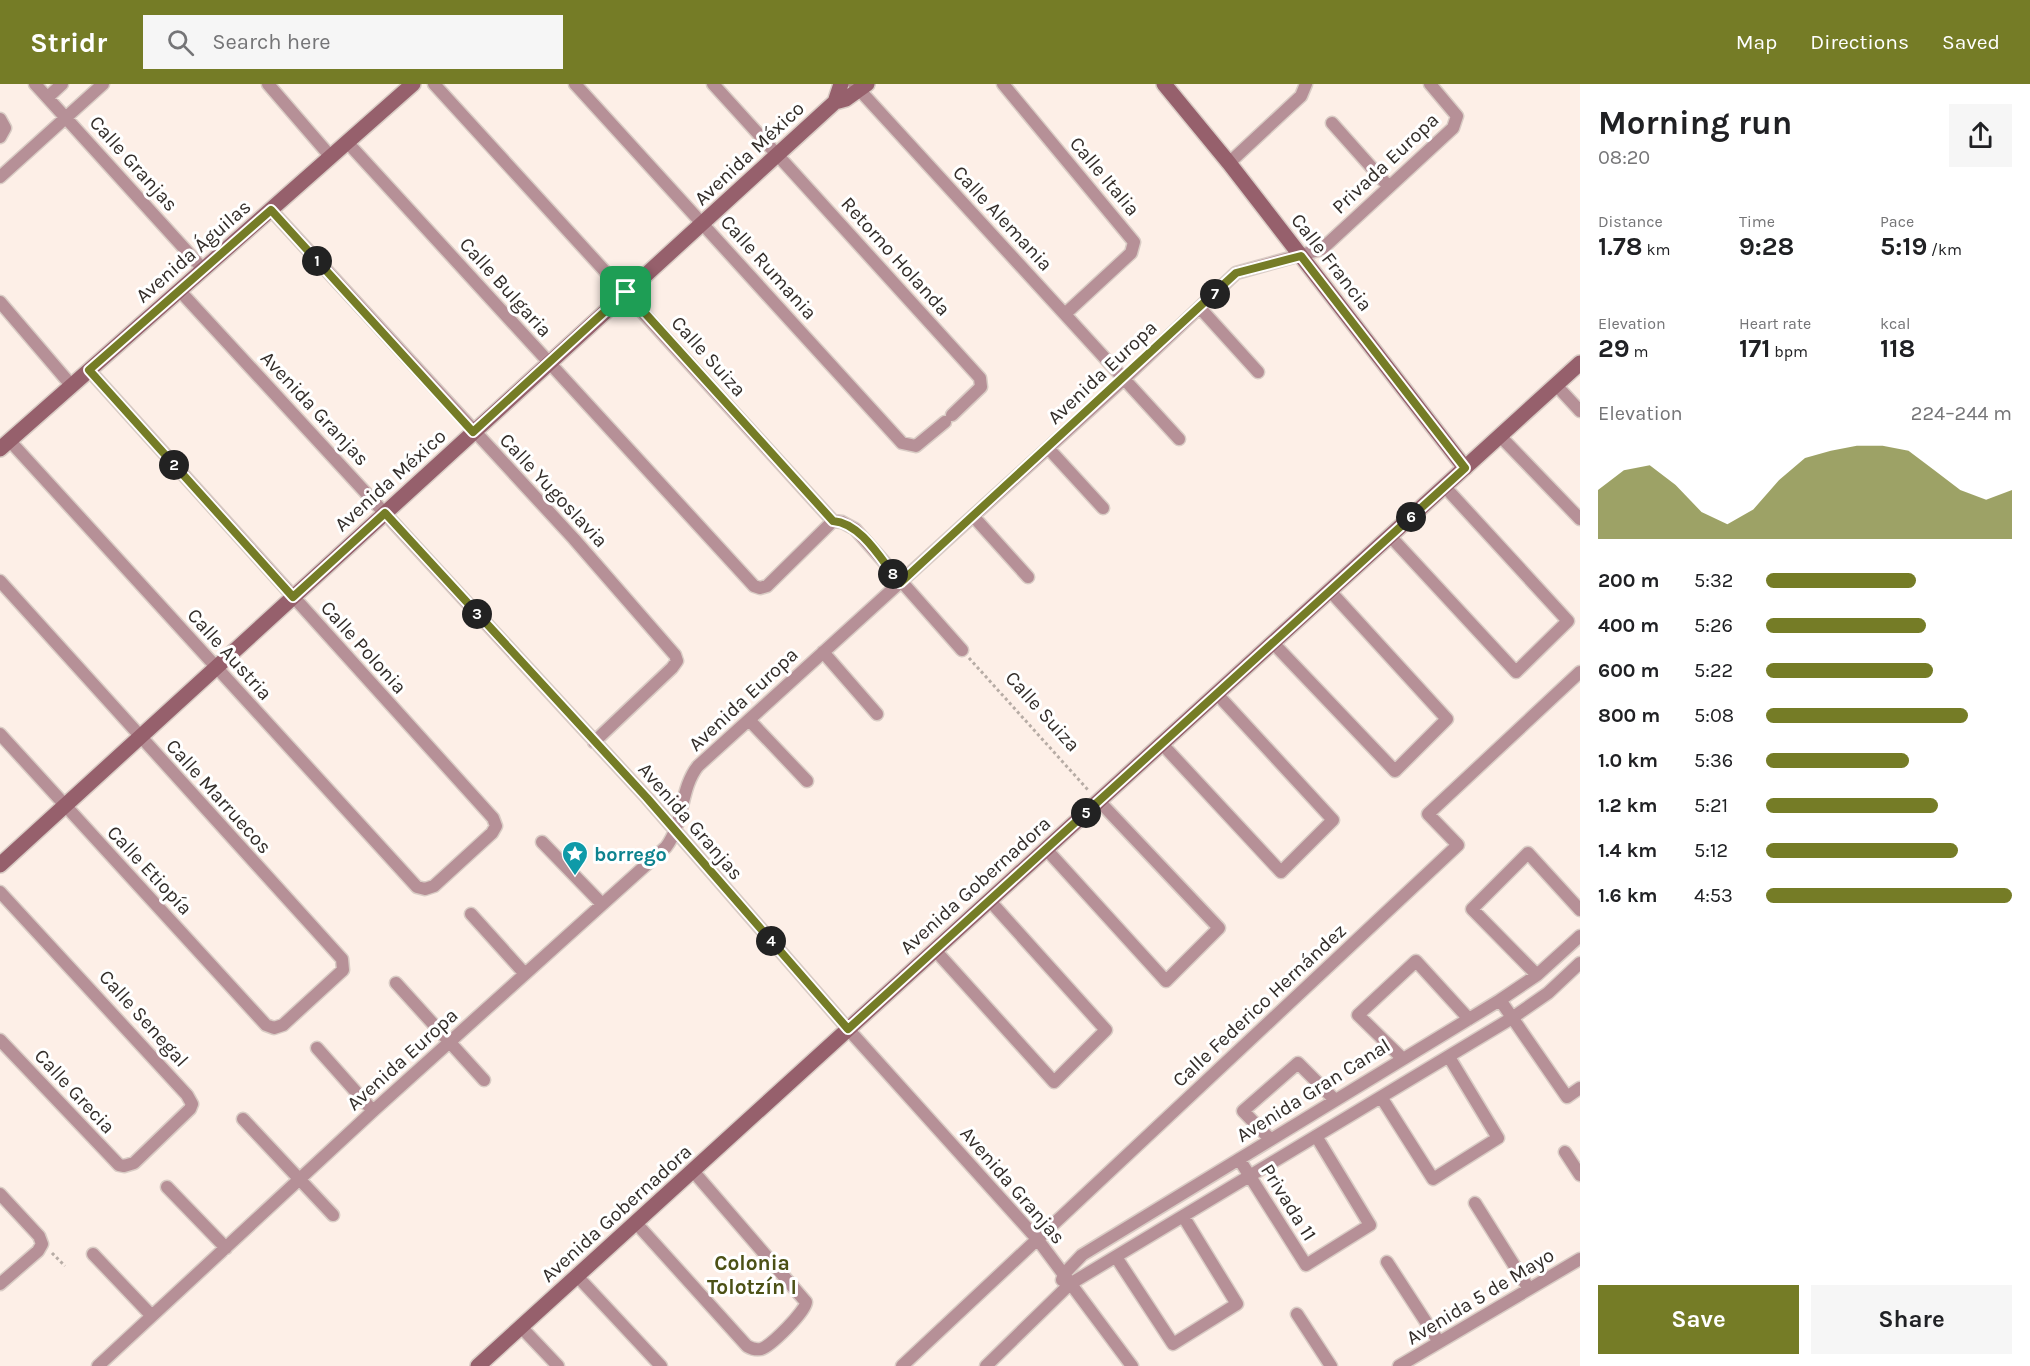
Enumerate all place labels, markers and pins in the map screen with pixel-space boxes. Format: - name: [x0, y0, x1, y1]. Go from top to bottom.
- pin: 1: [302, 246, 332, 276]
- pin: [600, 266, 651, 317]
- pin: 7: [1200, 279, 1230, 309]
- pin: 2: [159, 450, 189, 480]
- pin: 6: [1396, 502, 1426, 532]
- pin: 8: [878, 559, 908, 589]
- pin: 3: [462, 599, 492, 629]
- pin: 5: [1071, 798, 1101, 828]
- place icon: borrego: [560, 839, 590, 877]
- place label: borrego: [594, 843, 667, 866]
- pin: 4: [756, 926, 786, 956]

